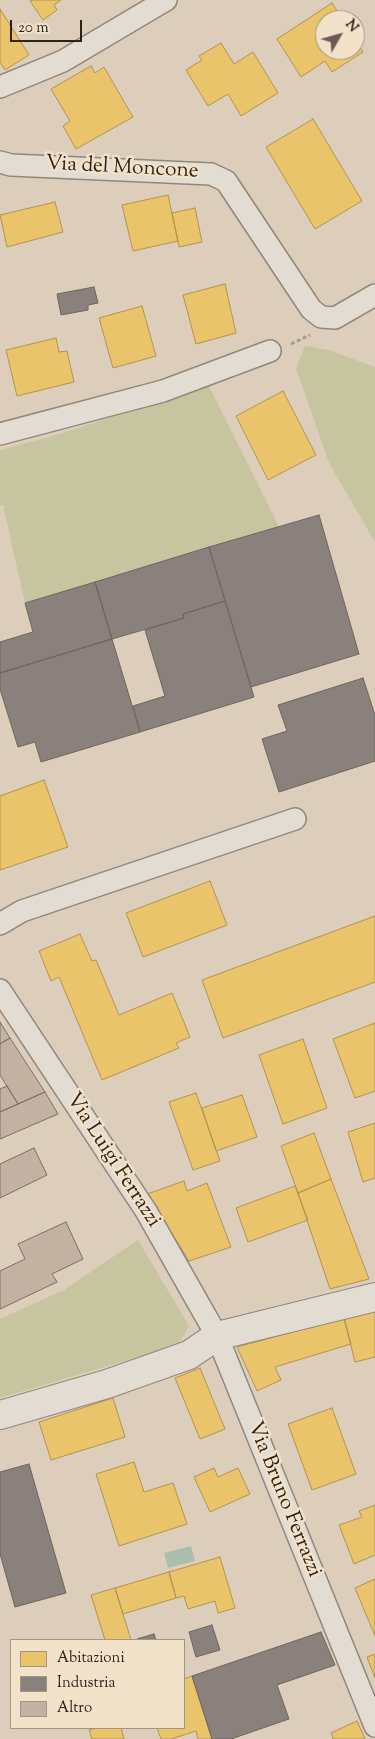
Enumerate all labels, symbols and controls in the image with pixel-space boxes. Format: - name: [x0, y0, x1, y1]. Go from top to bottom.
- scale bar: [12, 10, 85, 42]
- north arrow: [315, 10, 365, 60]
- text: N: [340, 16, 362, 37]
- text: 20 m: [18, 18, 49, 39]
- street label: Via del Moncone: [45, 152, 199, 186]
- street label: Via Luigi Ferrazzi: [59, 1089, 165, 1233]
- street label: Via Bruno Ferrazzi: [240, 1419, 326, 1581]
- legend: [10, 1639, 185, 1729]
- text: Abitazioni: [57, 1648, 125, 1669]
- text: Industria: [57, 1673, 115, 1694]
- text: Altro: [57, 1698, 92, 1719]

